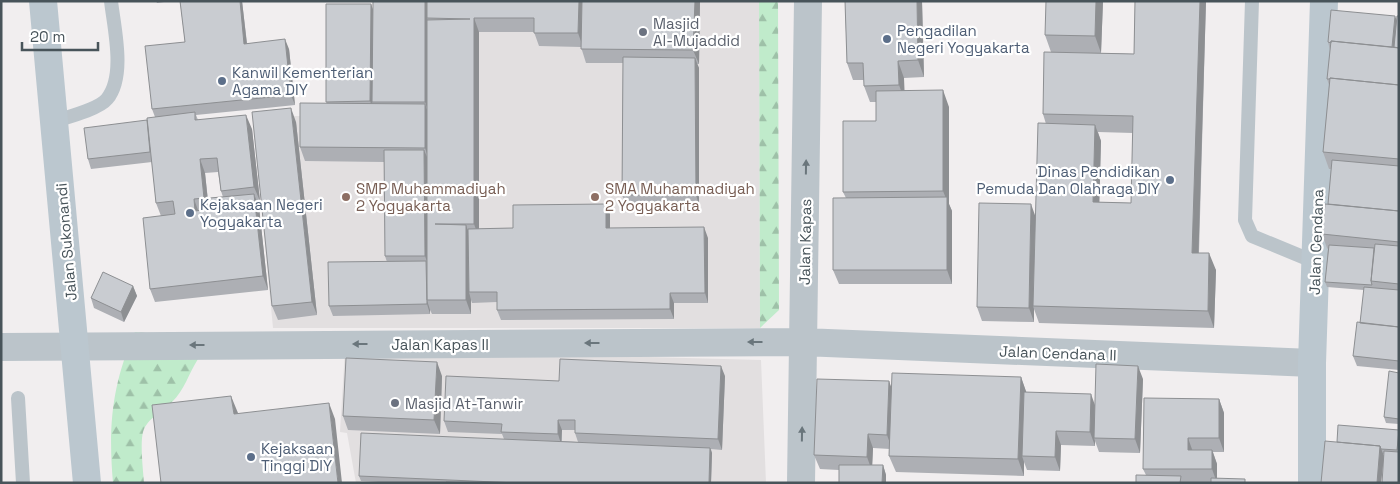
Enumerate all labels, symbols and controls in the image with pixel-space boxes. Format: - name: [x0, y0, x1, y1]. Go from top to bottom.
- place label: Masjid Al-Mujaddid: [653, 14, 740, 50]
- scale bar: [22, 20, 99, 52]
- place label: Pengadilan Negeri Yogyakarta: [897, 21, 1030, 57]
- marker: Masjid Al-Mujaddid: [637, 26, 649, 38]
- text: 20 m: [30, 27, 65, 46]
- marker: Pengadilan Negeri Yogyakarta: [881, 33, 893, 45]
- place label: Kanwil Kementerian Agama DIY: [232, 63, 373, 99]
- marker: Kanwil Kementerian Agama DIY: [216, 75, 228, 87]
- one-way arrow: [802, 158, 810, 174]
- place label: Dinas Pendidikan Pemuda Dan Olahraga DIY: [976, 162, 1160, 198]
- marker: Dinas Pendidikan Pemuda Dan Olahraga DIY: [1164, 174, 1176, 186]
- place label: SMP Muhammadiyah 2 Yogyakarta: [356, 179, 506, 215]
- place label: SMA Muhammadiyah 2 Yogyakarta: [605, 179, 755, 215]
- street label: Jalan Sukonandi: [51, 182, 81, 302]
- street label: Jalan Cendana: [1305, 188, 1327, 295]
- marker: SMP Muhammadiyah 2 Yogyakarta: [340, 191, 352, 203]
- marker: SMA Muhammadiyah 2 Yogyakarta: [589, 191, 601, 203]
- place label: Kejaksaan Negeri Yogyakarta: [200, 195, 323, 231]
- street label: Jalan Kapas: [795, 199, 815, 285]
- marker: Kejaksaan Negeri Yogyakarta: [184, 207, 196, 219]
- street label: Jalan Kapas II: [391, 335, 489, 354]
- one-way arrow: [746, 338, 762, 346]
- one-way arrow: [584, 339, 600, 347]
- one-way arrow: [351, 340, 367, 348]
- one-way arrow: [189, 341, 205, 349]
- street label: Jalan Cendana II: [999, 341, 1117, 365]
- place label: Masjid At-Tanwir: [405, 394, 523, 413]
- marker: Masjid At-Tanwir: [389, 397, 401, 409]
- one-way arrow: [798, 426, 806, 442]
- place label: Kejaksaan Tinggi DIY: [261, 439, 333, 475]
- marker: Kejaksaan Tinggi DIY: [245, 451, 257, 463]

